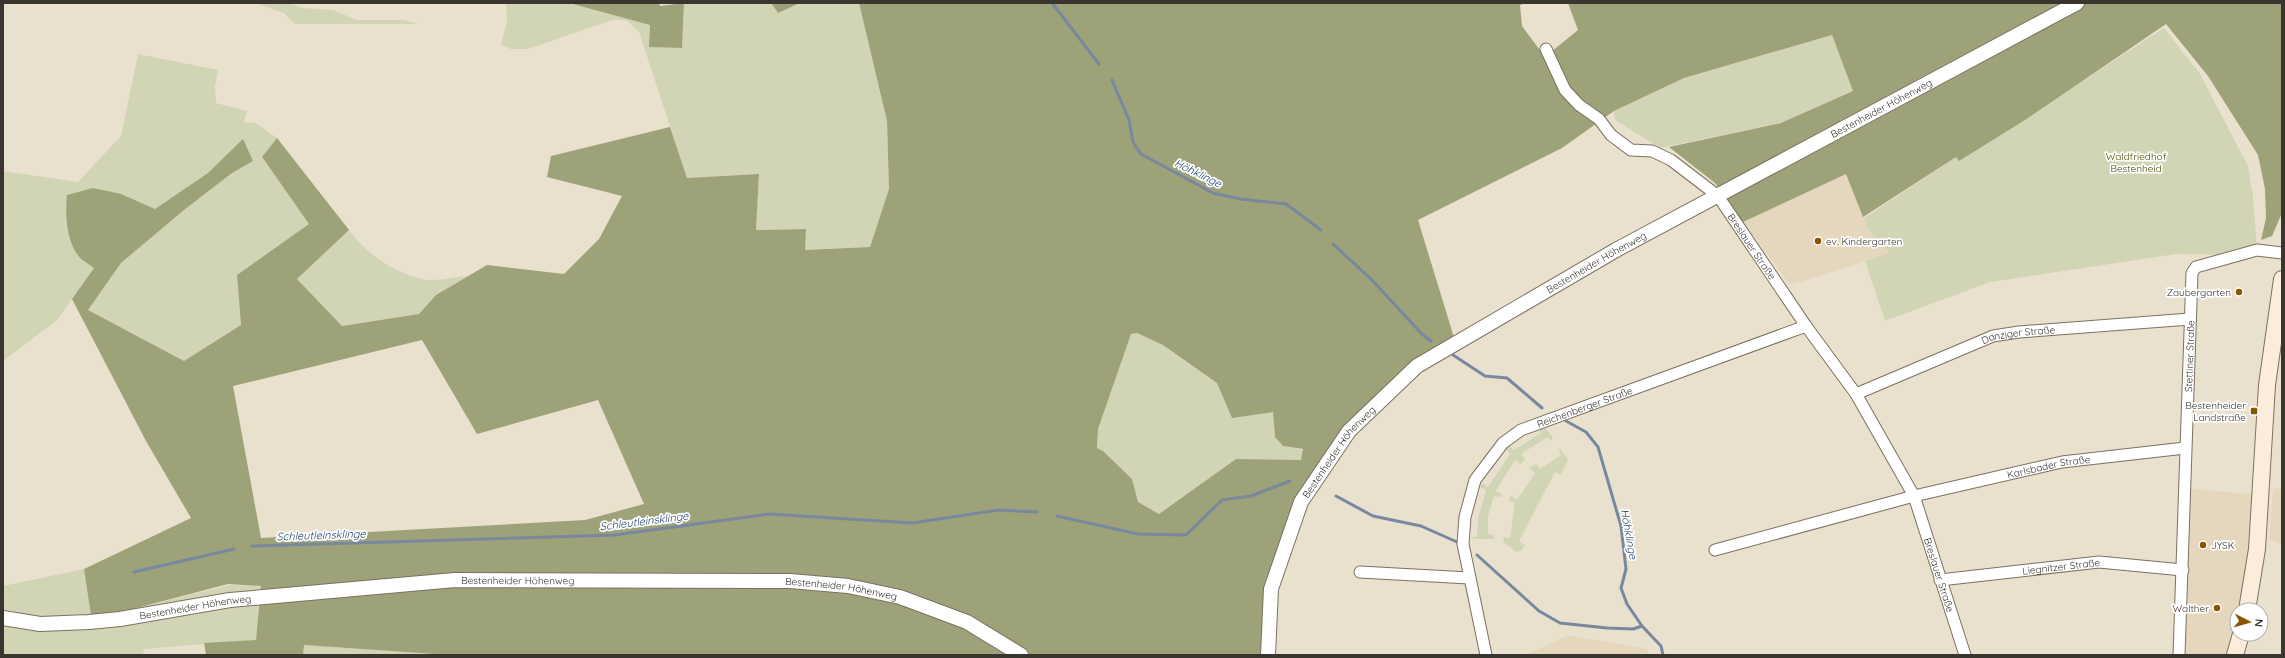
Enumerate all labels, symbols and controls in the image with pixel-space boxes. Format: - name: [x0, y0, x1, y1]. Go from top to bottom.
- street label: Bestenheider Höhenweg: [1828, 75, 1934, 140]
- park label: Waldfriedhof Bestenheid: [2106, 150, 2167, 175]
- water label: Höhklinge: [1172, 156, 1225, 191]
- street label: Breslauer Straße: [1725, 211, 1779, 282]
- street label: Bestenheider Höhenweg: [1544, 228, 1649, 296]
- place label: ev. Kindergarten: [1826, 235, 1902, 248]
- marker: ev. Kindergarten: [1813, 236, 1823, 246]
- place label: Zaubergarten: [2167, 286, 2231, 299]
- marker: Zaubergarten: [2234, 287, 2244, 297]
- street label: Stettiner Straße: [2181, 320, 2197, 392]
- street label: Danziger Straße: [1979, 323, 2056, 347]
- street label: Reichenberger Straße: [1535, 383, 1635, 430]
- place label: Bestenheider Landstraße: [2185, 399, 2246, 424]
- street label: Bestenheider Höhenweg: [1299, 403, 1378, 500]
- marker: Bestenheider Landstraße: [2249, 406, 2259, 416]
- street label: Karlsbader Straße: [2006, 452, 2091, 481]
- water label: Höhklinge: [1618, 508, 1640, 561]
- water label: Schleutleinsklinge: [599, 509, 690, 533]
- water label: Schleutleinsklinge: [276, 526, 367, 544]
- street label: Breslauer Straße: [1921, 536, 1957, 614]
- place label: JYSK: [2211, 539, 2235, 552]
- marker: JYSK: [2198, 540, 2208, 550]
- street label: Liegnitzer Straße: [2022, 555, 2101, 577]
- street label: Bestenheider Höhenweg: [461, 574, 574, 587]
- street label: Bestenheider Höhenweg: [785, 574, 898, 603]
- street label: Bestenheider Höhenweg: [138, 592, 252, 622]
- place label: Walther: [2173, 602, 2209, 615]
- north arrow: [2229, 602, 2269, 642]
- marker: Walther: [2212, 603, 2222, 613]
- text: N: [2252, 618, 2266, 628]

